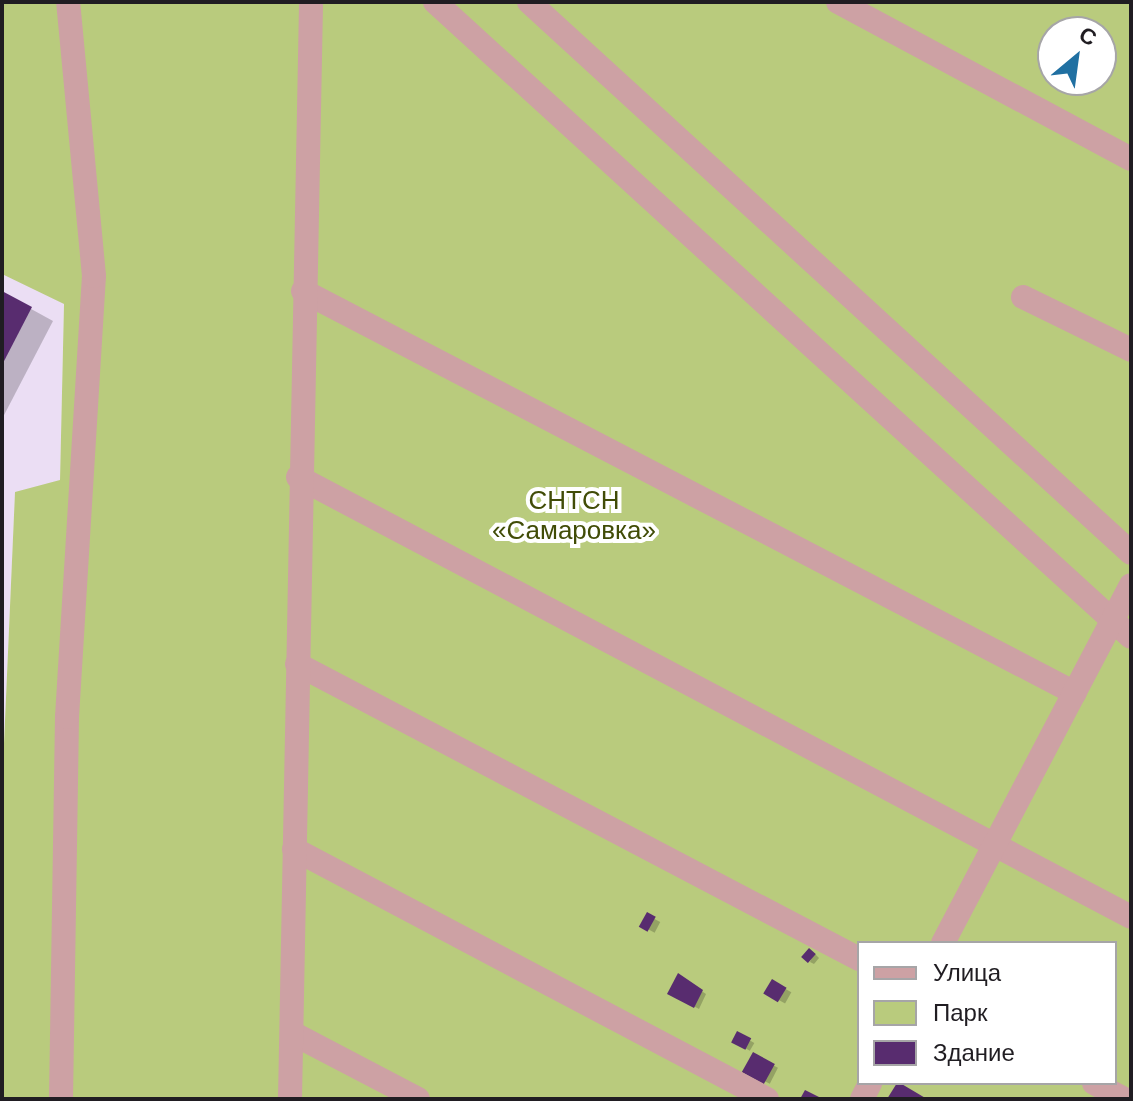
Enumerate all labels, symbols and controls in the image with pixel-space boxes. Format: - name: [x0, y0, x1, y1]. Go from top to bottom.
- north arrow: [1037, 16, 1117, 96]
- text: С: [1075, 22, 1101, 51]
- park label: СНТСН «Самаровка»: [492, 485, 656, 546]
- legend: [857, 941, 1117, 1085]
- text: Улица: [933, 959, 1001, 986]
- text: Парк: [933, 999, 987, 1026]
- text: Здание: [933, 1039, 1015, 1066]

